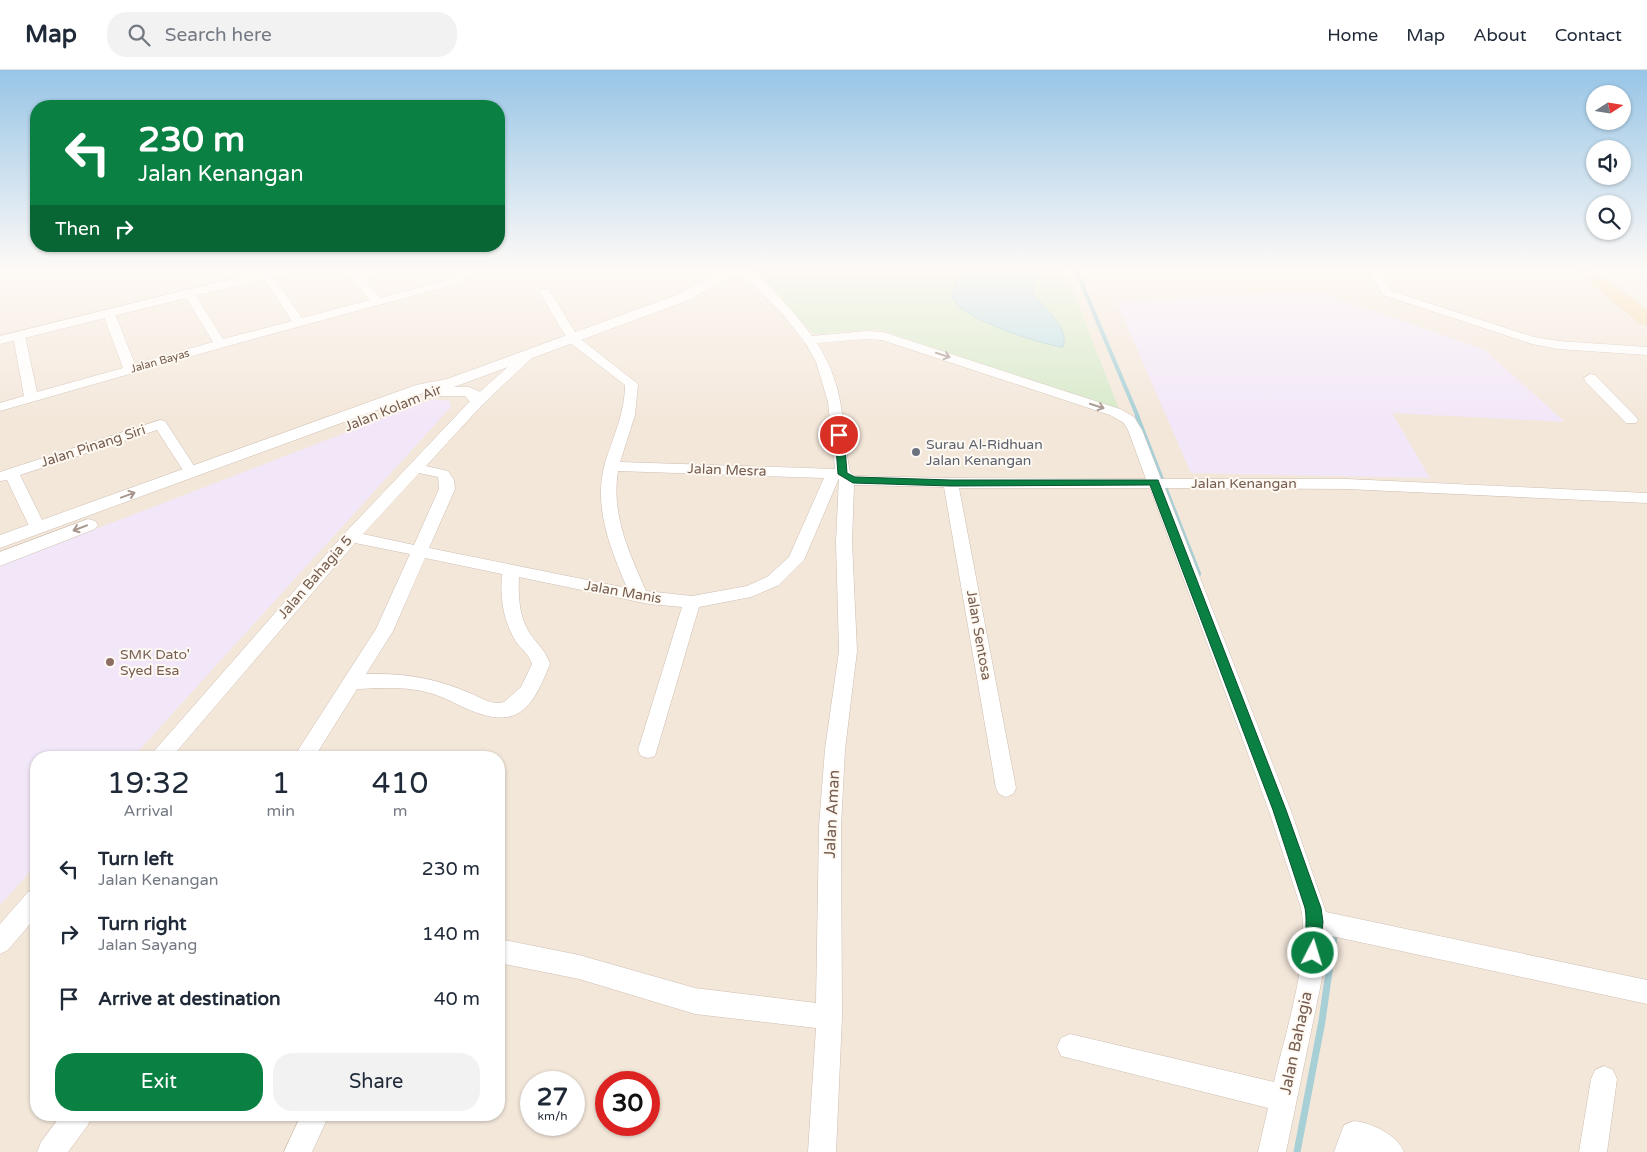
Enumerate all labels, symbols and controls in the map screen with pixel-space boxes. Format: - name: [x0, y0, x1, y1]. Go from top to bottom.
- search box: [107, 12, 457, 57]
- text: Map: [25, 20, 77, 49]
- icon: search: [125, 21, 153, 49]
- text: Search here: [165, 24, 272, 46]
- text: Home: [1327, 24, 1378, 46]
- text: Map: [1406, 24, 1445, 46]
- text: About: [1473, 24, 1527, 46]
- text: Contact: [1555, 24, 1622, 46]
- north arrow: [1586, 85, 1631, 130]
- map controls: [1586, 85, 1631, 240]
- text: 230 m: [138, 119, 245, 161]
- icon: left: [55, 120, 120, 185]
- button: sound: [1586, 140, 1631, 185]
- text: Jalan Kenangan: [138, 161, 304, 187]
- button: search: [1586, 195, 1631, 240]
- icon: right: [110, 215, 138, 243]
- text: Then: [55, 218, 100, 240]
- street label: Jalan Bayas: [129, 346, 191, 376]
- one-way arrow: [935, 351, 950, 360]
- street label: Jalan Kolam Air: [342, 381, 444, 435]
- one-way arrow: [1089, 402, 1105, 411]
- pin: [818, 414, 860, 456]
- street label: Jalan Pinang Siri: [39, 421, 147, 471]
- icon: arrive: [825, 421, 853, 449]
- place label: Surau Al-Ridhuan Jalan Kenangan: [926, 436, 1043, 469]
- marker: Surau Al-Ridhuan Jalan Kenangan: [910, 446, 922, 458]
- street label: Jalan Mesra: [687, 460, 767, 480]
- street label: Jalan Kenangan: [1191, 475, 1297, 492]
- one-way arrow: [120, 490, 135, 499]
- one-way arrow: [73, 524, 88, 533]
- street label: Jalan Bahagia 5: [274, 532, 356, 622]
- street label: Jalan Manis: [583, 577, 663, 607]
- street label: Jalan Sentosa: [963, 589, 995, 681]
- place label: SMK Dato' Syed Esa: [120, 646, 190, 679]
- marker: SMK Dato' Syed Esa: [104, 656, 116, 668]
- text: 19:32: [107, 765, 190, 802]
- text: 1: [271, 765, 290, 802]
- text: 410: [372, 765, 428, 802]
- street label: Jalan Aman: [820, 769, 844, 859]
- text: Arrival: [124, 801, 173, 821]
- text: min: [267, 801, 295, 821]
- text: m: [393, 801, 407, 821]
- text: Turn left: [98, 848, 174, 870]
- icon: left: [55, 855, 83, 883]
- text: 230 m: [422, 858, 480, 880]
- text: Jalan Kenangan: [98, 870, 218, 890]
- text: Turn right: [98, 913, 186, 935]
- icon: right: [55, 920, 83, 948]
- text: 140 m: [422, 923, 480, 945]
- position arrow: [1286, 926, 1338, 978]
- text: Jalan Sayang: [98, 935, 197, 955]
- icon: arrive: [55, 985, 83, 1013]
- text: Arrive at destination: [98, 988, 281, 1010]
- text: 40 m: [434, 988, 480, 1010]
- street label: Jalan Bahagia: [1275, 989, 1317, 1097]
- button: Exit: [55, 1053, 263, 1111]
- button: Share: [273, 1053, 480, 1111]
- speed limit sign: 30: [595, 1071, 660, 1136]
- text: 27: [537, 1082, 568, 1112]
- text: km/h: [537, 1109, 568, 1123]

